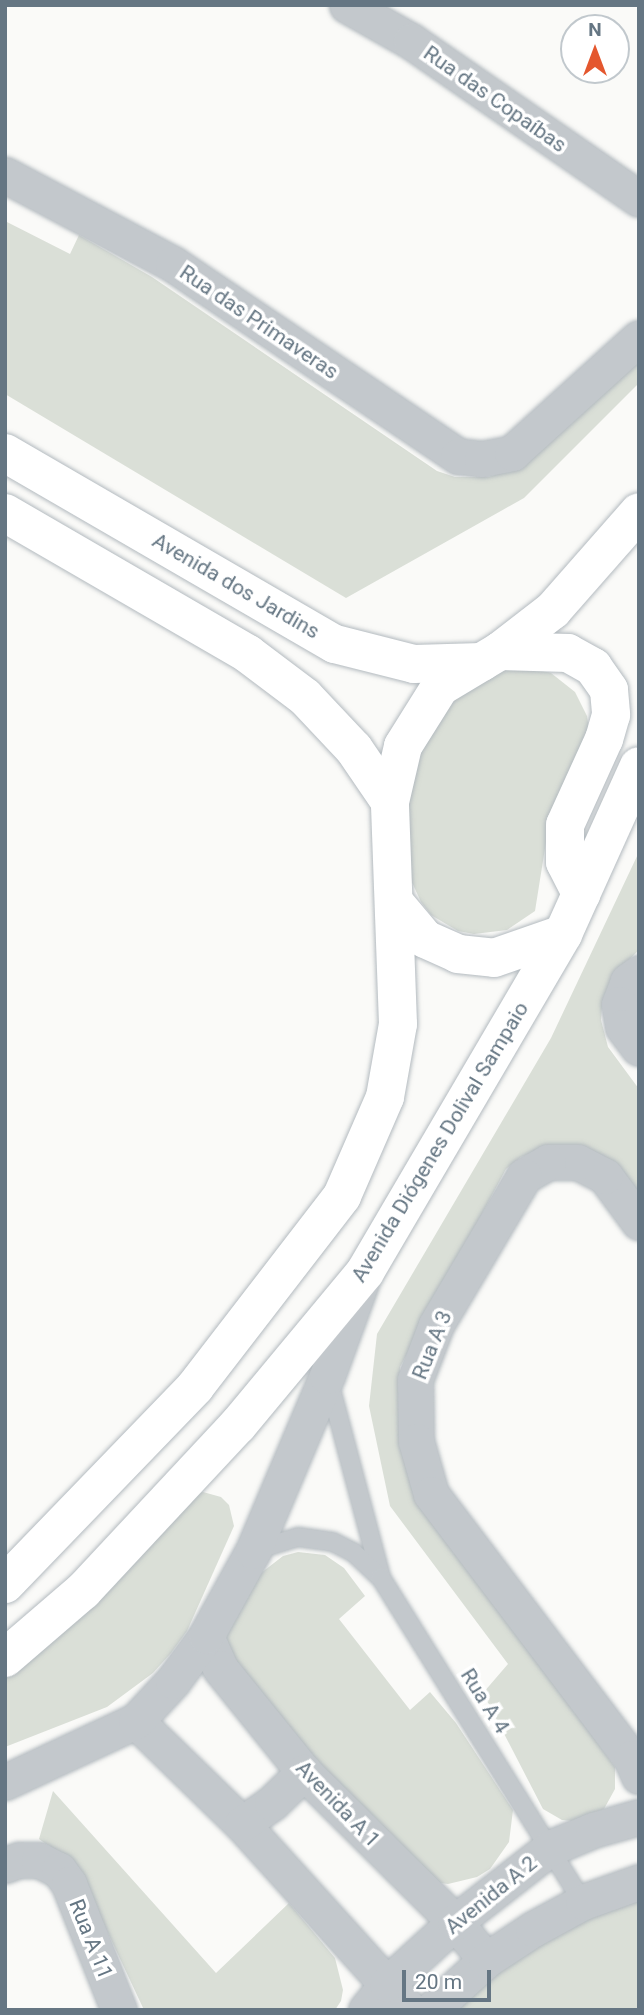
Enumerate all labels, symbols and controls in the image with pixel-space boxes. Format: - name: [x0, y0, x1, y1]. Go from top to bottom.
- north arrow: [560, 14, 630, 84]
- text: N: [588, 18, 602, 41]
- street label: Rua das Copaíbas: [419, 40, 571, 158]
- street label: Rua das Primaveras: [175, 260, 343, 384]
- street label: Avenida dos Jardins: [148, 528, 324, 644]
- street label: Avenida Diógenes Dolival Sampaio: [346, 997, 534, 1287]
- street label: Rua A 3: [407, 1307, 457, 1383]
- street label: Rua A 4: [455, 1664, 515, 1738]
- street label: Avenida A 1: [291, 1756, 385, 1852]
- street label: Avenida A 2: [440, 1851, 542, 1939]
- street label: Rua A 11: [64, 1895, 118, 1983]
- scale bar: [406, 1955, 495, 1999]
- text: 20 m: [415, 1970, 462, 1994]

